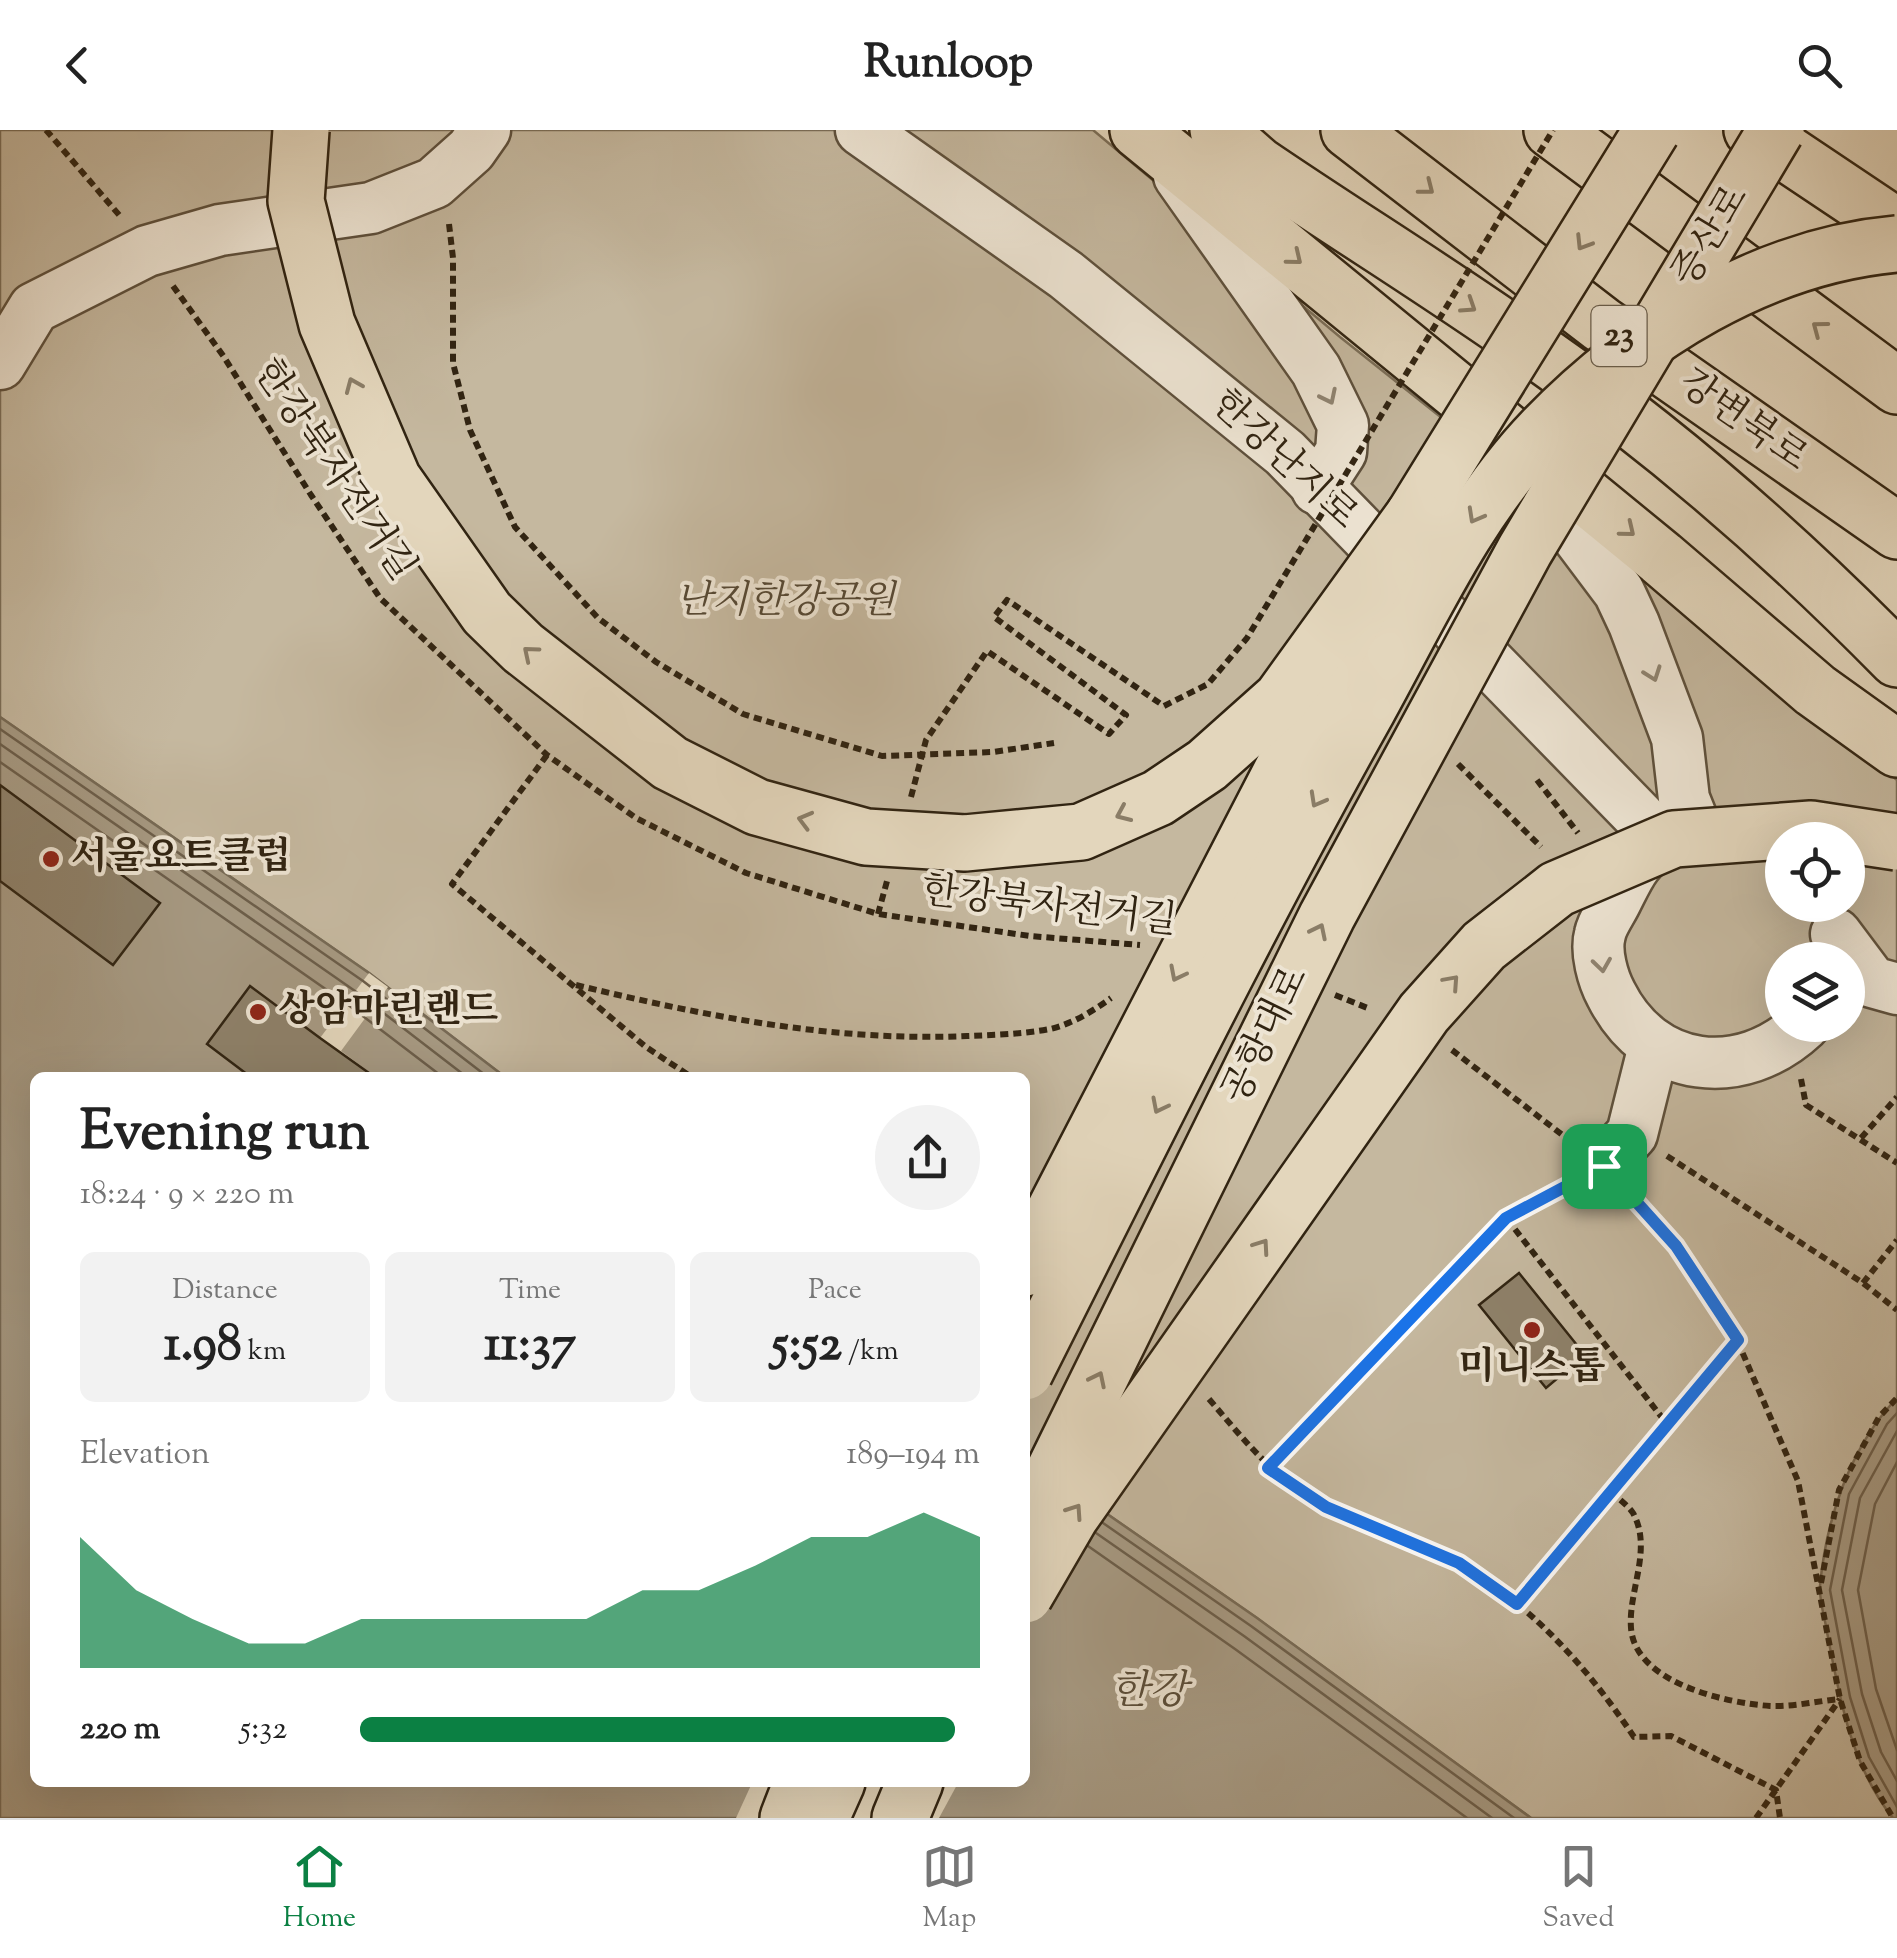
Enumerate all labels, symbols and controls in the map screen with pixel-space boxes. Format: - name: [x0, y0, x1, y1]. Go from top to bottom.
- text: Runloop: [864, 33, 1033, 98]
- icon: back: [50, 38, 105, 93]
- icon: search: [1792, 38, 1847, 93]
- one-way arrow: [1416, 176, 1434, 193]
- street label: 증산로: [1660, 176, 1764, 298]
- one-way arrow: [1576, 232, 1595, 250]
- one-way arrow: [1283, 246, 1301, 264]
- one-way arrow: [1458, 294, 1476, 313]
- road number: 23: [1592, 306, 1646, 366]
- one-way arrow: [1812, 322, 1830, 339]
- street label: 한강북자전거길: [239, 349, 427, 593]
- street label: 강변북로: [1666, 358, 1818, 486]
- one-way arrow: [345, 377, 365, 395]
- street label: 한강난지로: [1197, 379, 1369, 543]
- one-way arrow: [1317, 387, 1337, 405]
- one-way arrow: [1468, 505, 1488, 523]
- one-way arrow: [1616, 518, 1634, 536]
- park label: 난지한강공원: [675, 576, 897, 630]
- one-way arrow: [524, 647, 542, 665]
- one-way arrow: [1641, 664, 1661, 682]
- one-way arrow: [1310, 789, 1330, 807]
- one-way arrow: [1115, 802, 1133, 822]
- one-way arrow: [797, 811, 814, 832]
- map controls: [1765, 822, 1865, 1042]
- button: locate: [1765, 822, 1865, 922]
- place label: 서울요트클럽: [71, 832, 291, 886]
- marker: 서울요트클럽: [40, 848, 62, 870]
- street label: 한강북자전거길: [918, 866, 1180, 950]
- one-way arrow: [1307, 923, 1327, 941]
- button: layers: [1765, 942, 1865, 1042]
- one-way arrow: [1591, 956, 1612, 973]
- street label: 공항대로: [1211, 958, 1323, 1114]
- one-way arrow: [1170, 964, 1189, 982]
- one-way arrow: [1440, 975, 1458, 994]
- place label: 상암마린랜드: [278, 985, 499, 1039]
- marker: 상암마린랜드: [247, 1001, 269, 1023]
- text: Evening run: [80, 1095, 369, 1174]
- one-way arrow: [1152, 1096, 1171, 1114]
- button: share: [875, 1105, 980, 1210]
- pin: [1562, 1124, 1647, 1209]
- icon: arrive: [1577, 1139, 1632, 1194]
- text: 18:24 · 9 × 220 m: [80, 1172, 294, 1218]
- one-way arrow: [1250, 1238, 1268, 1257]
- text: Distance: [172, 1271, 278, 1311]
- text: Time: [499, 1271, 561, 1311]
- text: Pace: [808, 1271, 862, 1311]
- text: 1.98: [164, 1311, 242, 1383]
- text: 11:37: [484, 1311, 576, 1383]
- text: 5:52: [771, 1311, 842, 1383]
- marker: 미니스톱: [1521, 1319, 1543, 1341]
- text: km: [242, 1332, 286, 1372]
- text: /km: [842, 1332, 899, 1372]
- place label: 미니스톱: [1459, 1342, 1606, 1396]
- one-way arrow: [1085, 1371, 1105, 1389]
- text: Elevation: [80, 1432, 210, 1478]
- text: 189–194 m: [846, 1432, 980, 1478]
- one-way arrow: [1063, 1504, 1081, 1523]
- water label: 한강: [1110, 1665, 1193, 1722]
- text: 220 m: [80, 1707, 160, 1753]
- text: 5:32: [240, 1707, 287, 1753]
- tab: Home: [283, 1839, 356, 1939]
- tab: Map: [922, 1839, 977, 1939]
- tab: Saved: [1542, 1839, 1614, 1939]

